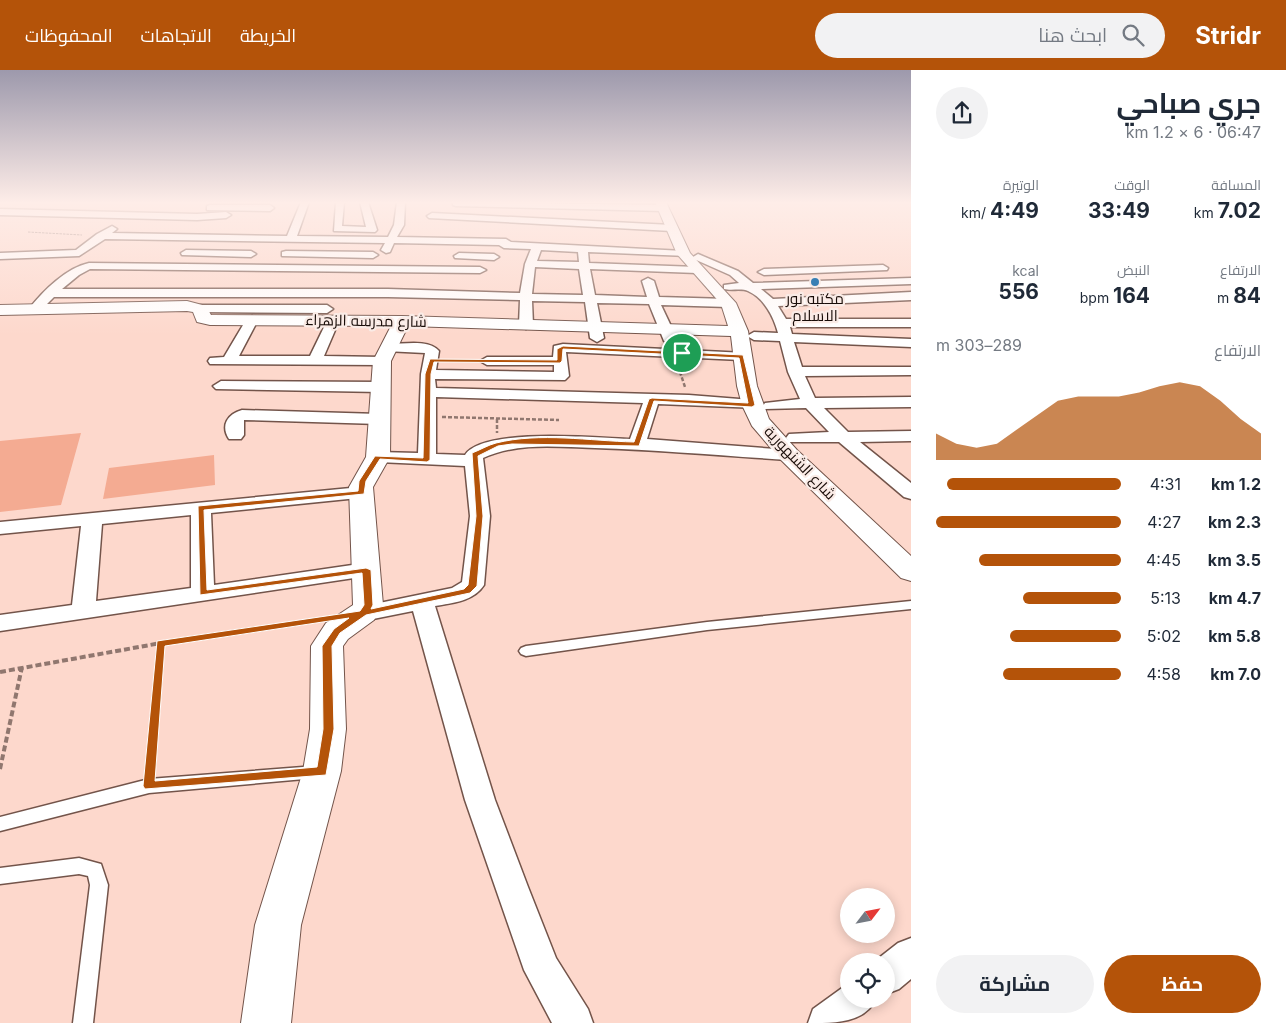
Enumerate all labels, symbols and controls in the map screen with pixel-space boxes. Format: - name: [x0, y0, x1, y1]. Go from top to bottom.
- search box: [815, 13, 1165, 58]
- icon: search: [1119, 21, 1147, 49]
- text: Stridr: [1195, 21, 1261, 50]
- text: ابحث هنا: [1038, 24, 1107, 47]
- text: المحفوظات: [25, 25, 113, 46]
- text: الاتجاهات: [141, 25, 212, 46]
- text: الخريطة: [240, 25, 296, 46]
- text: جري صباحي: [1116, 86, 1261, 120]
- button: share: [936, 87, 988, 139]
- text: 06:47 · 6 × 1.2 km: [1126, 122, 1261, 142]
- text: الوتيرة: [1003, 176, 1039, 193]
- text: الوقت: [1114, 176, 1150, 193]
- text: المسافة: [1211, 176, 1261, 193]
- text: 4:49: [990, 198, 1039, 223]
- text: 33:49: [1088, 198, 1150, 223]
- text: 7.02: [1218, 198, 1261, 223]
- text: /km: [961, 204, 990, 221]
- text: km: [1194, 204, 1218, 221]
- text: النبض: [1117, 261, 1150, 278]
- text: الارتفاع: [1220, 261, 1261, 278]
- text: kcal: [1012, 262, 1039, 279]
- marker: مكتبه نور الاسلام: [809, 276, 821, 288]
- text: 556: [999, 279, 1039, 304]
- text: 164: [1113, 283, 1150, 308]
- text: 84: [1233, 283, 1261, 308]
- place label: مكتبه نور الاسلام: [785, 289, 844, 326]
- text: bpm: [1080, 289, 1113, 306]
- text: m: [1217, 289, 1233, 306]
- street label: شارع مدرسه الزهراء: [305, 310, 427, 333]
- pin: [661, 332, 703, 374]
- text: 289–303 m: [936, 335, 1022, 355]
- icon: arrive: [668, 339, 696, 367]
- text: الارتفاع: [1214, 340, 1261, 360]
- street label: شارع الشنهورية: [759, 422, 840, 505]
- text: 4:31: [1150, 474, 1181, 494]
- text: 1.2 km: [1211, 474, 1261, 494]
- text: 4:27: [1147, 512, 1181, 532]
- text: 2.3 km: [1208, 512, 1261, 532]
- text: 4:45: [1146, 550, 1181, 570]
- text: 3.5 km: [1208, 550, 1261, 570]
- text: 5:13: [1150, 588, 1181, 608]
- text: 4.7 km: [1209, 588, 1261, 608]
- text: 5:02: [1147, 626, 1181, 646]
- text: 5.8 km: [1208, 626, 1261, 646]
- text: 4:58: [1146, 664, 1181, 684]
- text: 7.0 km: [1210, 664, 1261, 684]
- north arrow: [840, 888, 895, 942]
- map controls: [840, 888, 895, 1008]
- button: locate: [840, 953, 895, 1008]
- button: مشاركة: [936, 955, 1094, 1013]
- button: حفظ: [1104, 955, 1261, 1013]

